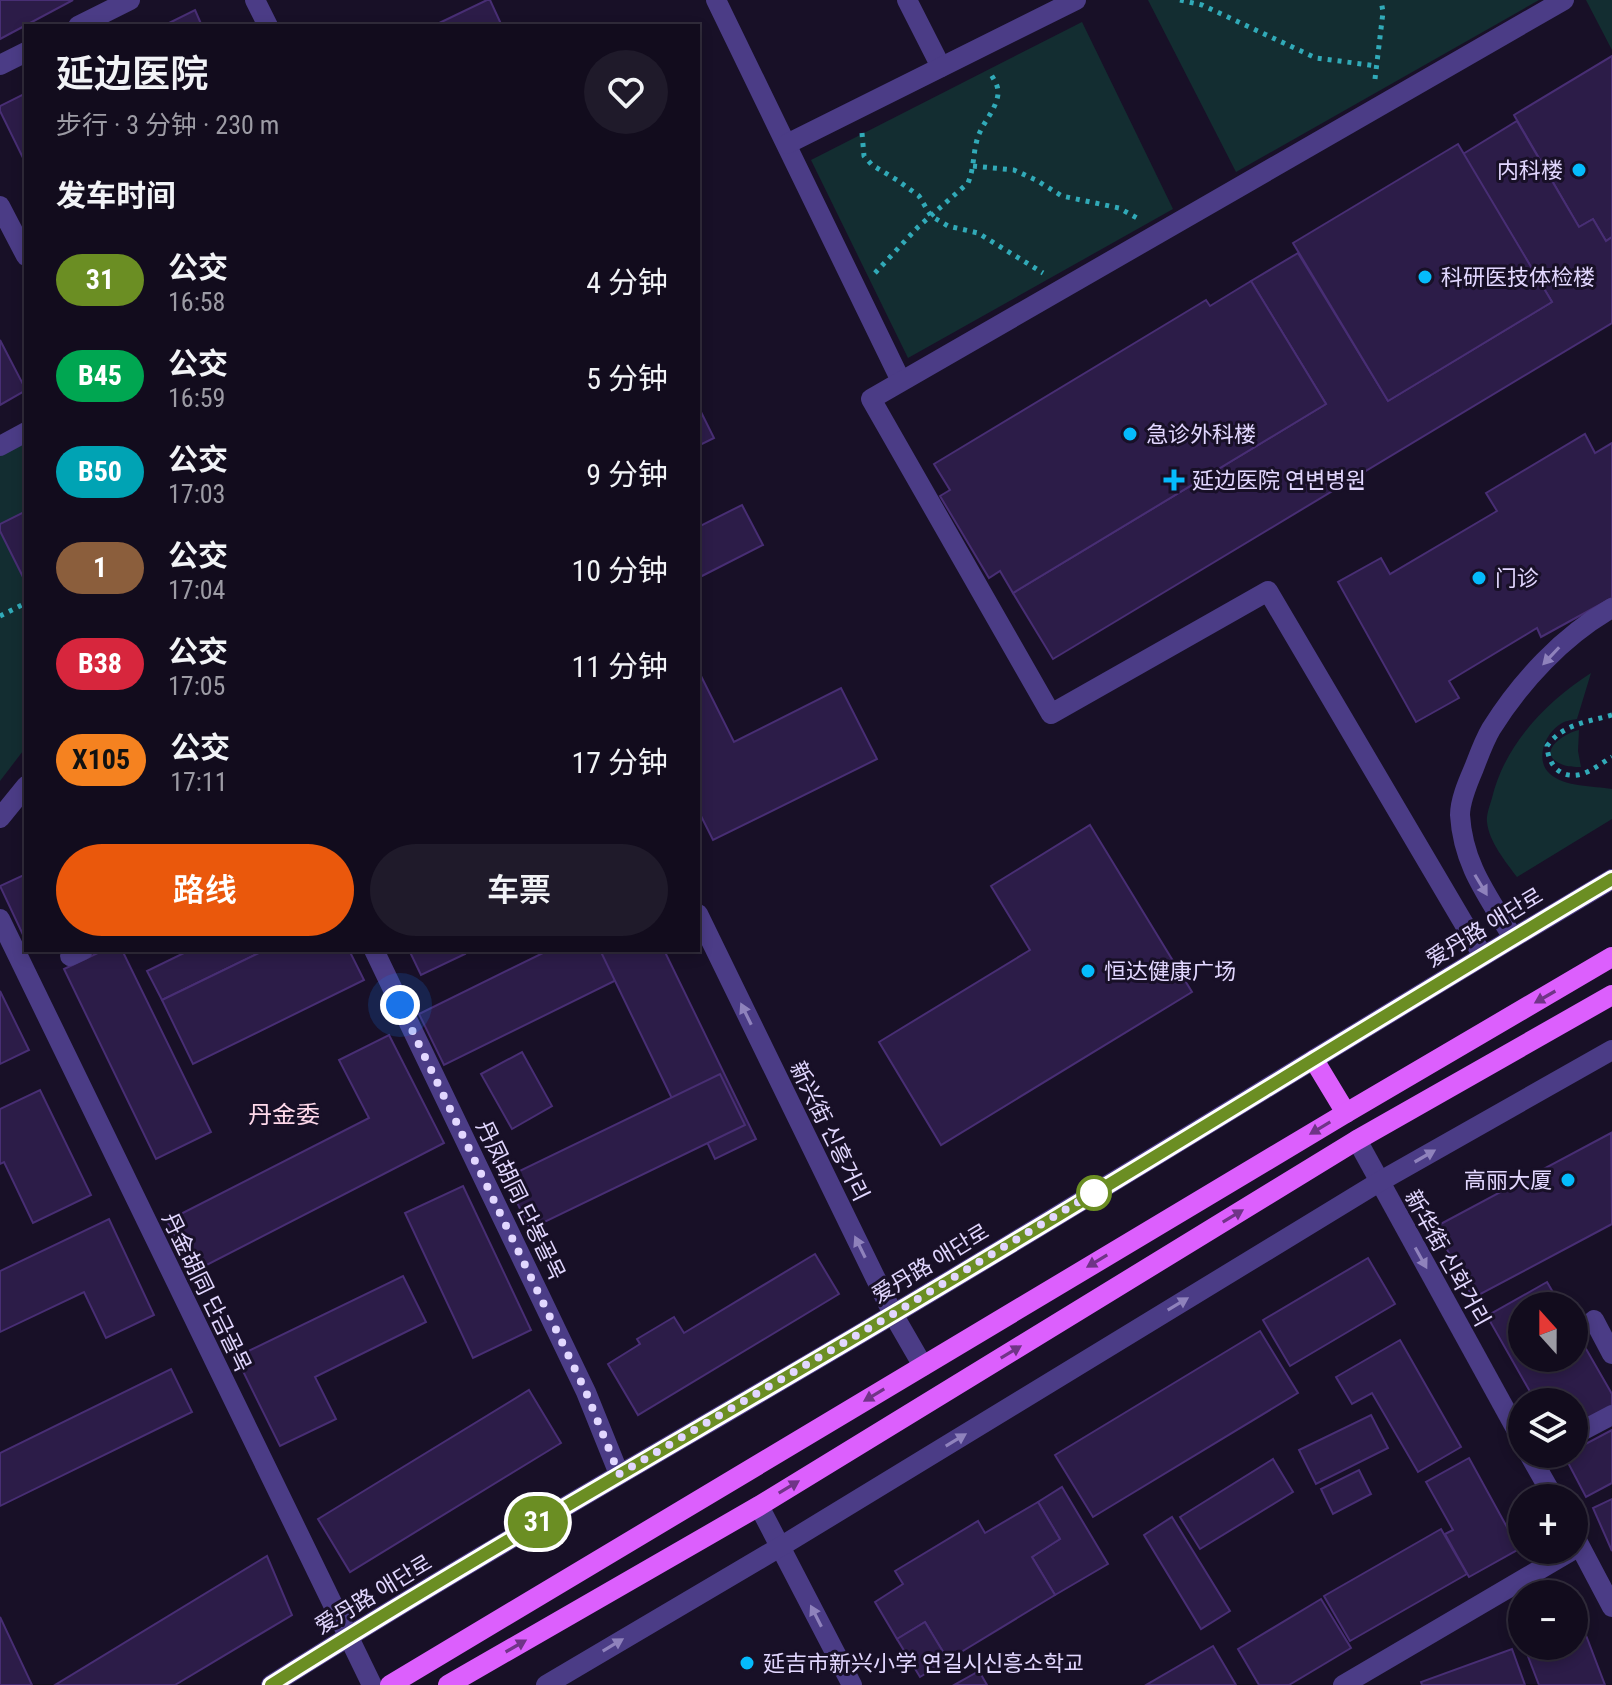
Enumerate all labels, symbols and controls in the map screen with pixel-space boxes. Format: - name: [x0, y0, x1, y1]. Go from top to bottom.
- button: heart: [584, 50, 668, 134]
- text: 延边医院: [56, 52, 208, 96]
- text: 步行 · 3 分钟 · 230 m: [56, 110, 279, 140]
- place label: 内科楼: [1497, 158, 1563, 183]
- marker: 内科楼: [1570, 161, 1588, 179]
- text: 发车时间: [56, 178, 176, 213]
- text: 公交: [168, 250, 228, 285]
- text: 31: [86, 263, 114, 296]
- text: 4 分钟: [586, 265, 668, 300]
- place label: 科研医技体检楼: [1441, 265, 1595, 290]
- marker: 科研医技体检楼: [1416, 268, 1434, 286]
- text: 16:58: [168, 287, 225, 317]
- text: 公交: [168, 346, 228, 381]
- text: B45: [78, 359, 122, 392]
- text: 5 分钟: [586, 361, 668, 396]
- text: 16:59: [168, 383, 225, 413]
- place label: 急诊外科楼: [1146, 422, 1256, 447]
- marker: 急诊外科楼: [1121, 425, 1139, 443]
- text: 公交: [168, 442, 228, 477]
- text: B50: [78, 455, 122, 488]
- text: 9 分钟: [586, 457, 668, 492]
- place label: 延边医院 연변병원: [1192, 468, 1366, 493]
- marker: 延边医院 연변병원: [1163, 469, 1185, 491]
- text: 17:03: [168, 479, 225, 509]
- text: 公交: [168, 538, 228, 573]
- text: 1: [93, 551, 107, 584]
- text: 10 分钟: [571, 553, 668, 588]
- place label: 门诊: [1495, 566, 1539, 591]
- marker: 门诊: [1470, 569, 1488, 587]
- text: 17:04: [168, 575, 225, 605]
- text: 公交: [168, 634, 228, 669]
- one-way arrow: [1542, 646, 1560, 665]
- text: B38: [78, 647, 122, 680]
- text: 11 分钟: [571, 649, 668, 684]
- text: 17:05: [168, 671, 225, 701]
- text: 公交: [170, 730, 230, 765]
- text: X105: [72, 743, 130, 776]
- text: 17 分钟: [571, 745, 668, 780]
- text: 17:11: [170, 767, 228, 797]
- button: 路线: [56, 844, 354, 936]
- button: 车票: [370, 844, 668, 936]
- one-way arrow: [1474, 874, 1488, 896]
- street label: 爱丹路 애단로: [1421, 883, 1547, 972]
- place label: 恒达健康广场: [1104, 959, 1236, 984]
- marker: 恒达健康广场: [1079, 962, 1097, 980]
- your location: [380, 985, 420, 1025]
- one-way arrow: [1534, 990, 1556, 1004]
- one-way arrow: [739, 1002, 753, 1025]
- street label: 新兴街 신흥거리: [785, 1057, 874, 1205]
- district label: 丹金委: [248, 1101, 320, 1129]
- street label: 丹凤胡同 단봉골목: [471, 1117, 570, 1284]
- one-way arrow: [1309, 1121, 1331, 1135]
- one-way arrow: [1414, 1149, 1436, 1163]
- place label: 高丽大厦: [1464, 1168, 1552, 1193]
- marker: 高丽大厦: [1559, 1171, 1577, 1189]
- unlabelled marker: [1077, 1176, 1111, 1210]
- street label: 新华街 신화거리: [1400, 1186, 1495, 1331]
- street label: 丹金胡同 단금골목: [157, 1209, 256, 1376]
- one-way arrow: [1222, 1209, 1244, 1223]
- street label: 爱丹路 애단로: [867, 1219, 993, 1308]
- one-way arrow: [853, 1236, 867, 1259]
- one-way arrow: [1414, 1247, 1428, 1269]
- one-way arrow: [1086, 1254, 1108, 1268]
- north arrow: [1508, 1292, 1588, 1372]
- map controls: [1508, 1292, 1588, 1660]
- one-way arrow: [1167, 1298, 1189, 1312]
- one-way arrow: [1000, 1345, 1022, 1359]
- one-way arrow: [863, 1388, 885, 1402]
- button: layers: [1508, 1388, 1588, 1468]
- one-way arrow: [945, 1433, 967, 1447]
- one-way arrow: [778, 1480, 800, 1494]
- button: +: [1508, 1484, 1588, 1564]
- line badge: 31: [502, 1496, 574, 1548]
- text: 31: [524, 1505, 552, 1538]
- street label: 爱丹路 애단로: [310, 1550, 436, 1639]
- button: −: [1508, 1580, 1588, 1660]
- one-way arrow: [810, 1604, 823, 1627]
- one-way arrow: [602, 1638, 624, 1652]
- one-way arrow: [505, 1639, 527, 1653]
- place label: 延吉市新兴小学 연길시신흥소학교: [763, 1651, 1084, 1676]
- marker: 延吉市新兴小学 연길시신흥소학교: [738, 1654, 756, 1672]

